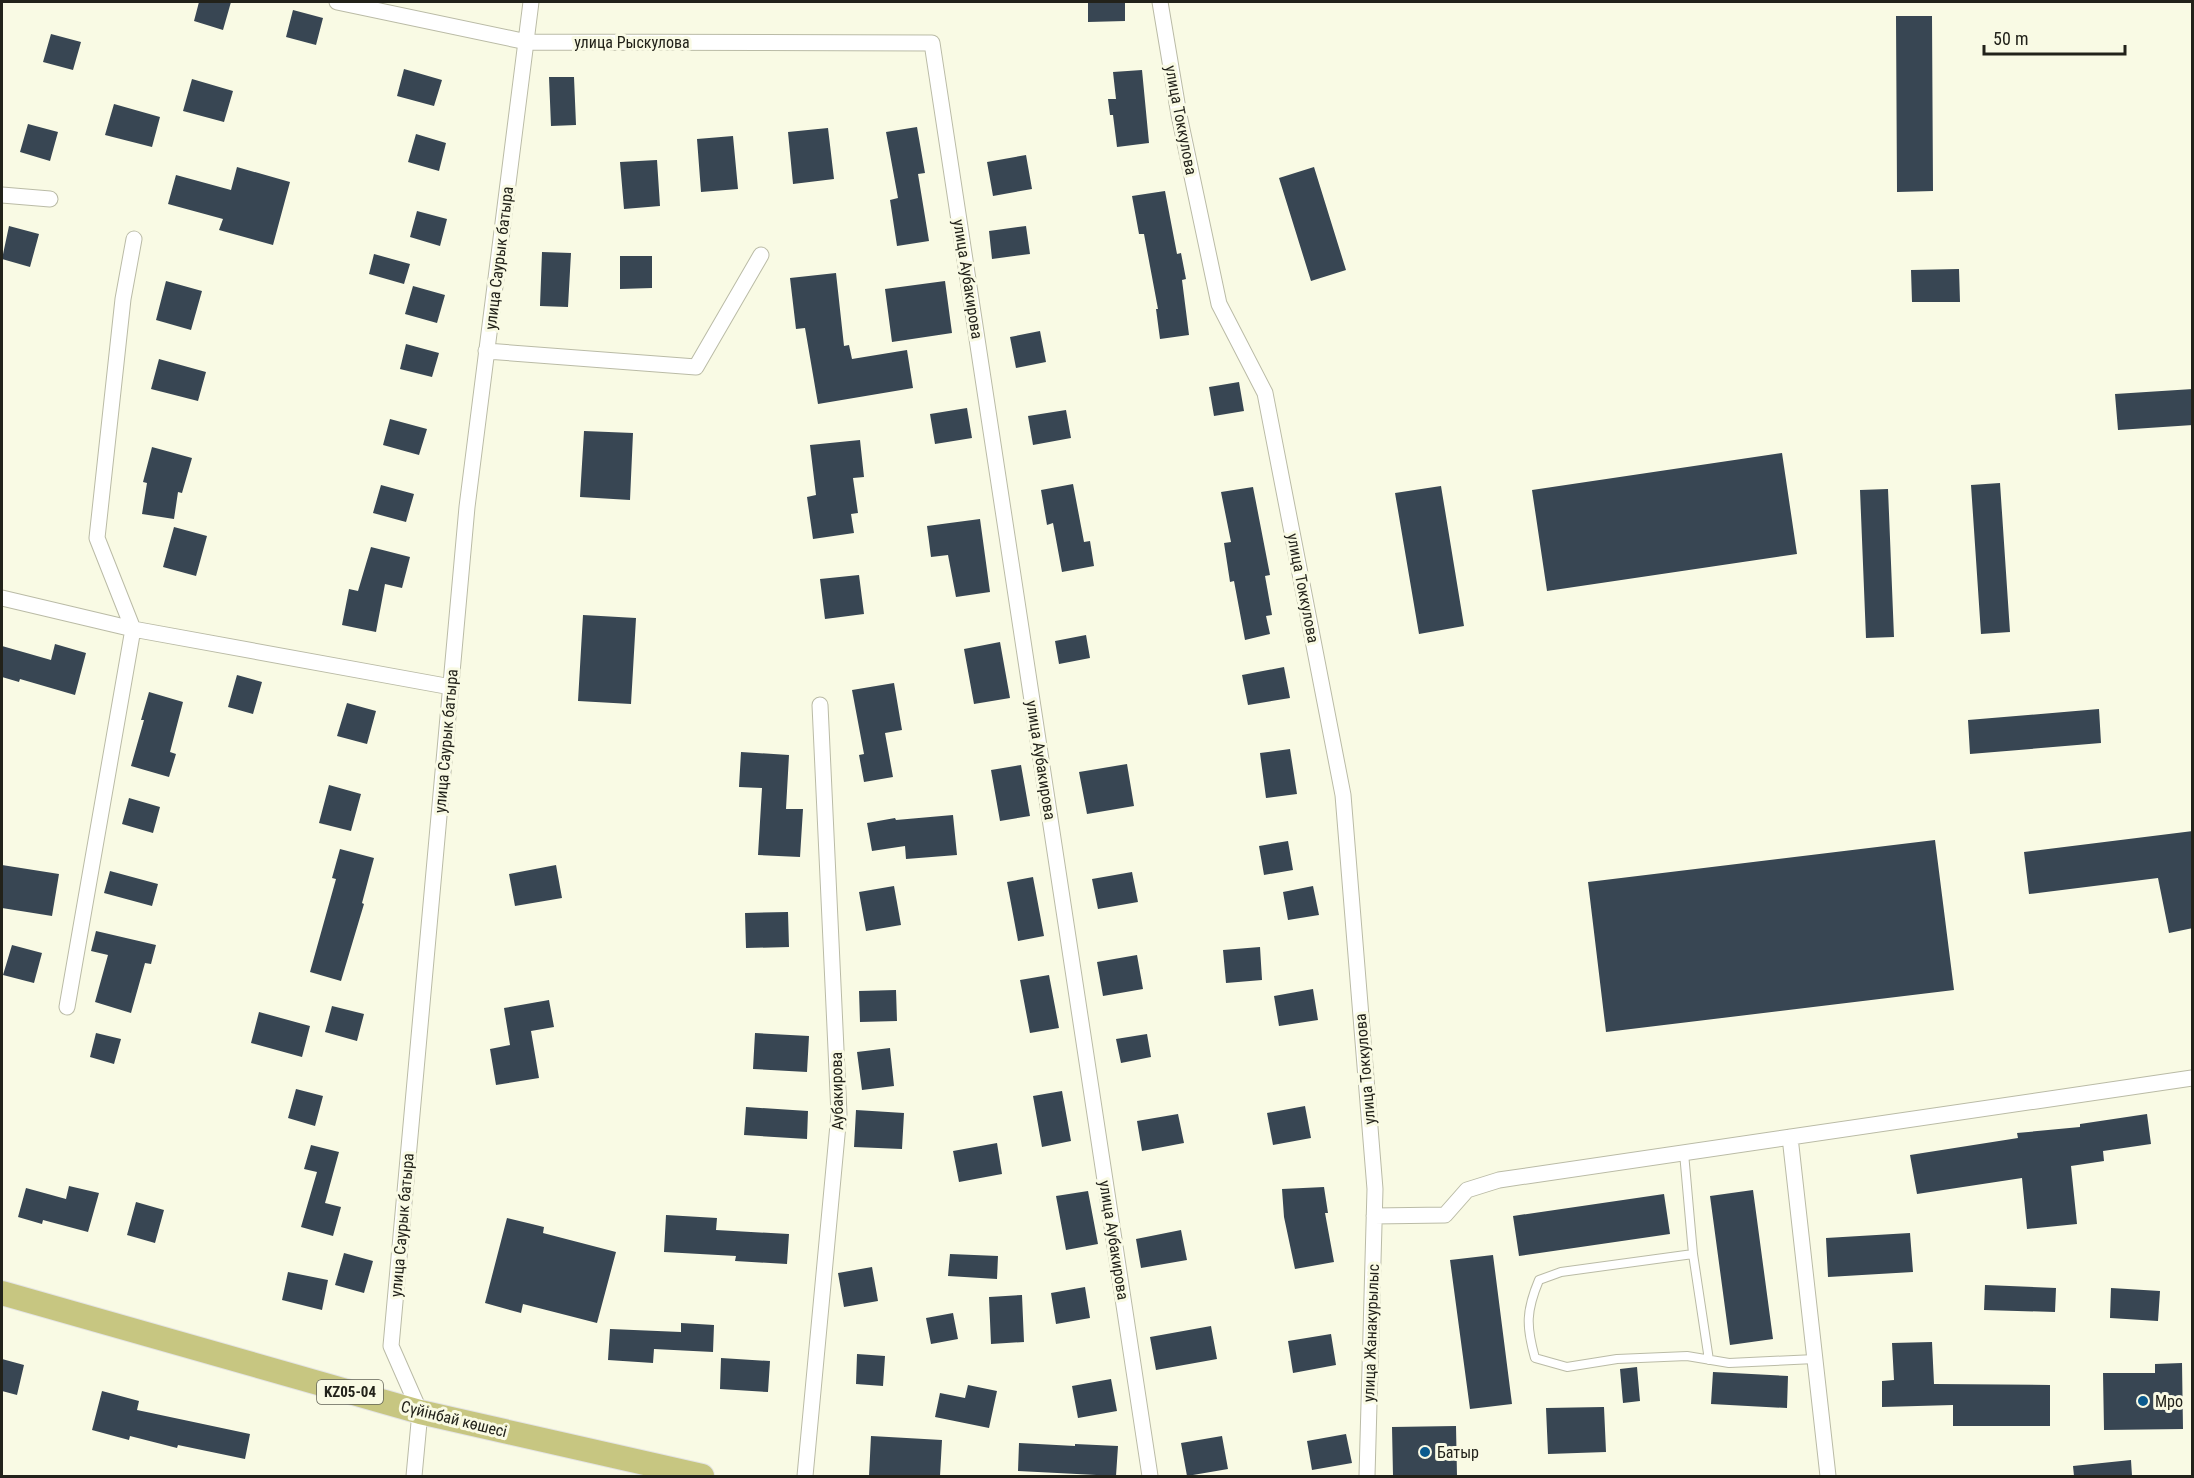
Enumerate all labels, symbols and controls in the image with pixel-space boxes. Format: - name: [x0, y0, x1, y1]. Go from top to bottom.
- scale bar: [1984, 18, 2125, 56]
- text: 50 m: [1993, 28, 2028, 49]
- street label: улица Рыскулова: [574, 33, 690, 52]
- street label: улица Токкулова: [1161, 64, 1201, 176]
- street label: улица Саурык батыра: [481, 185, 517, 331]
- street label: улица Аубакирова: [949, 218, 987, 340]
- street label: улица Токкулова: [1283, 532, 1323, 644]
- street label: улица Саурык батыра: [430, 668, 462, 814]
- street label: улица Аубакирова: [1022, 699, 1060, 821]
- street label: улица Токкулова: [1351, 1013, 1379, 1125]
- street label: Аубакирова: [827, 1052, 847, 1130]
- street label: улица Саурык батыра: [386, 1152, 418, 1298]
- street label: улица Аубакирова: [1095, 1179, 1133, 1301]
- street label: улица Жанакурылыс: [1359, 1264, 1383, 1402]
- road number: KZ05-04: [317, 1380, 383, 1404]
- place label: Мро: [2155, 1392, 2183, 1411]
- marker: Мро: [2136, 1394, 2150, 1408]
- street label: Сүйінбай көшесі: [399, 1397, 509, 1441]
- place label: Батыр: [1437, 1443, 1479, 1462]
- marker: Батыр: [1418, 1445, 1432, 1459]

